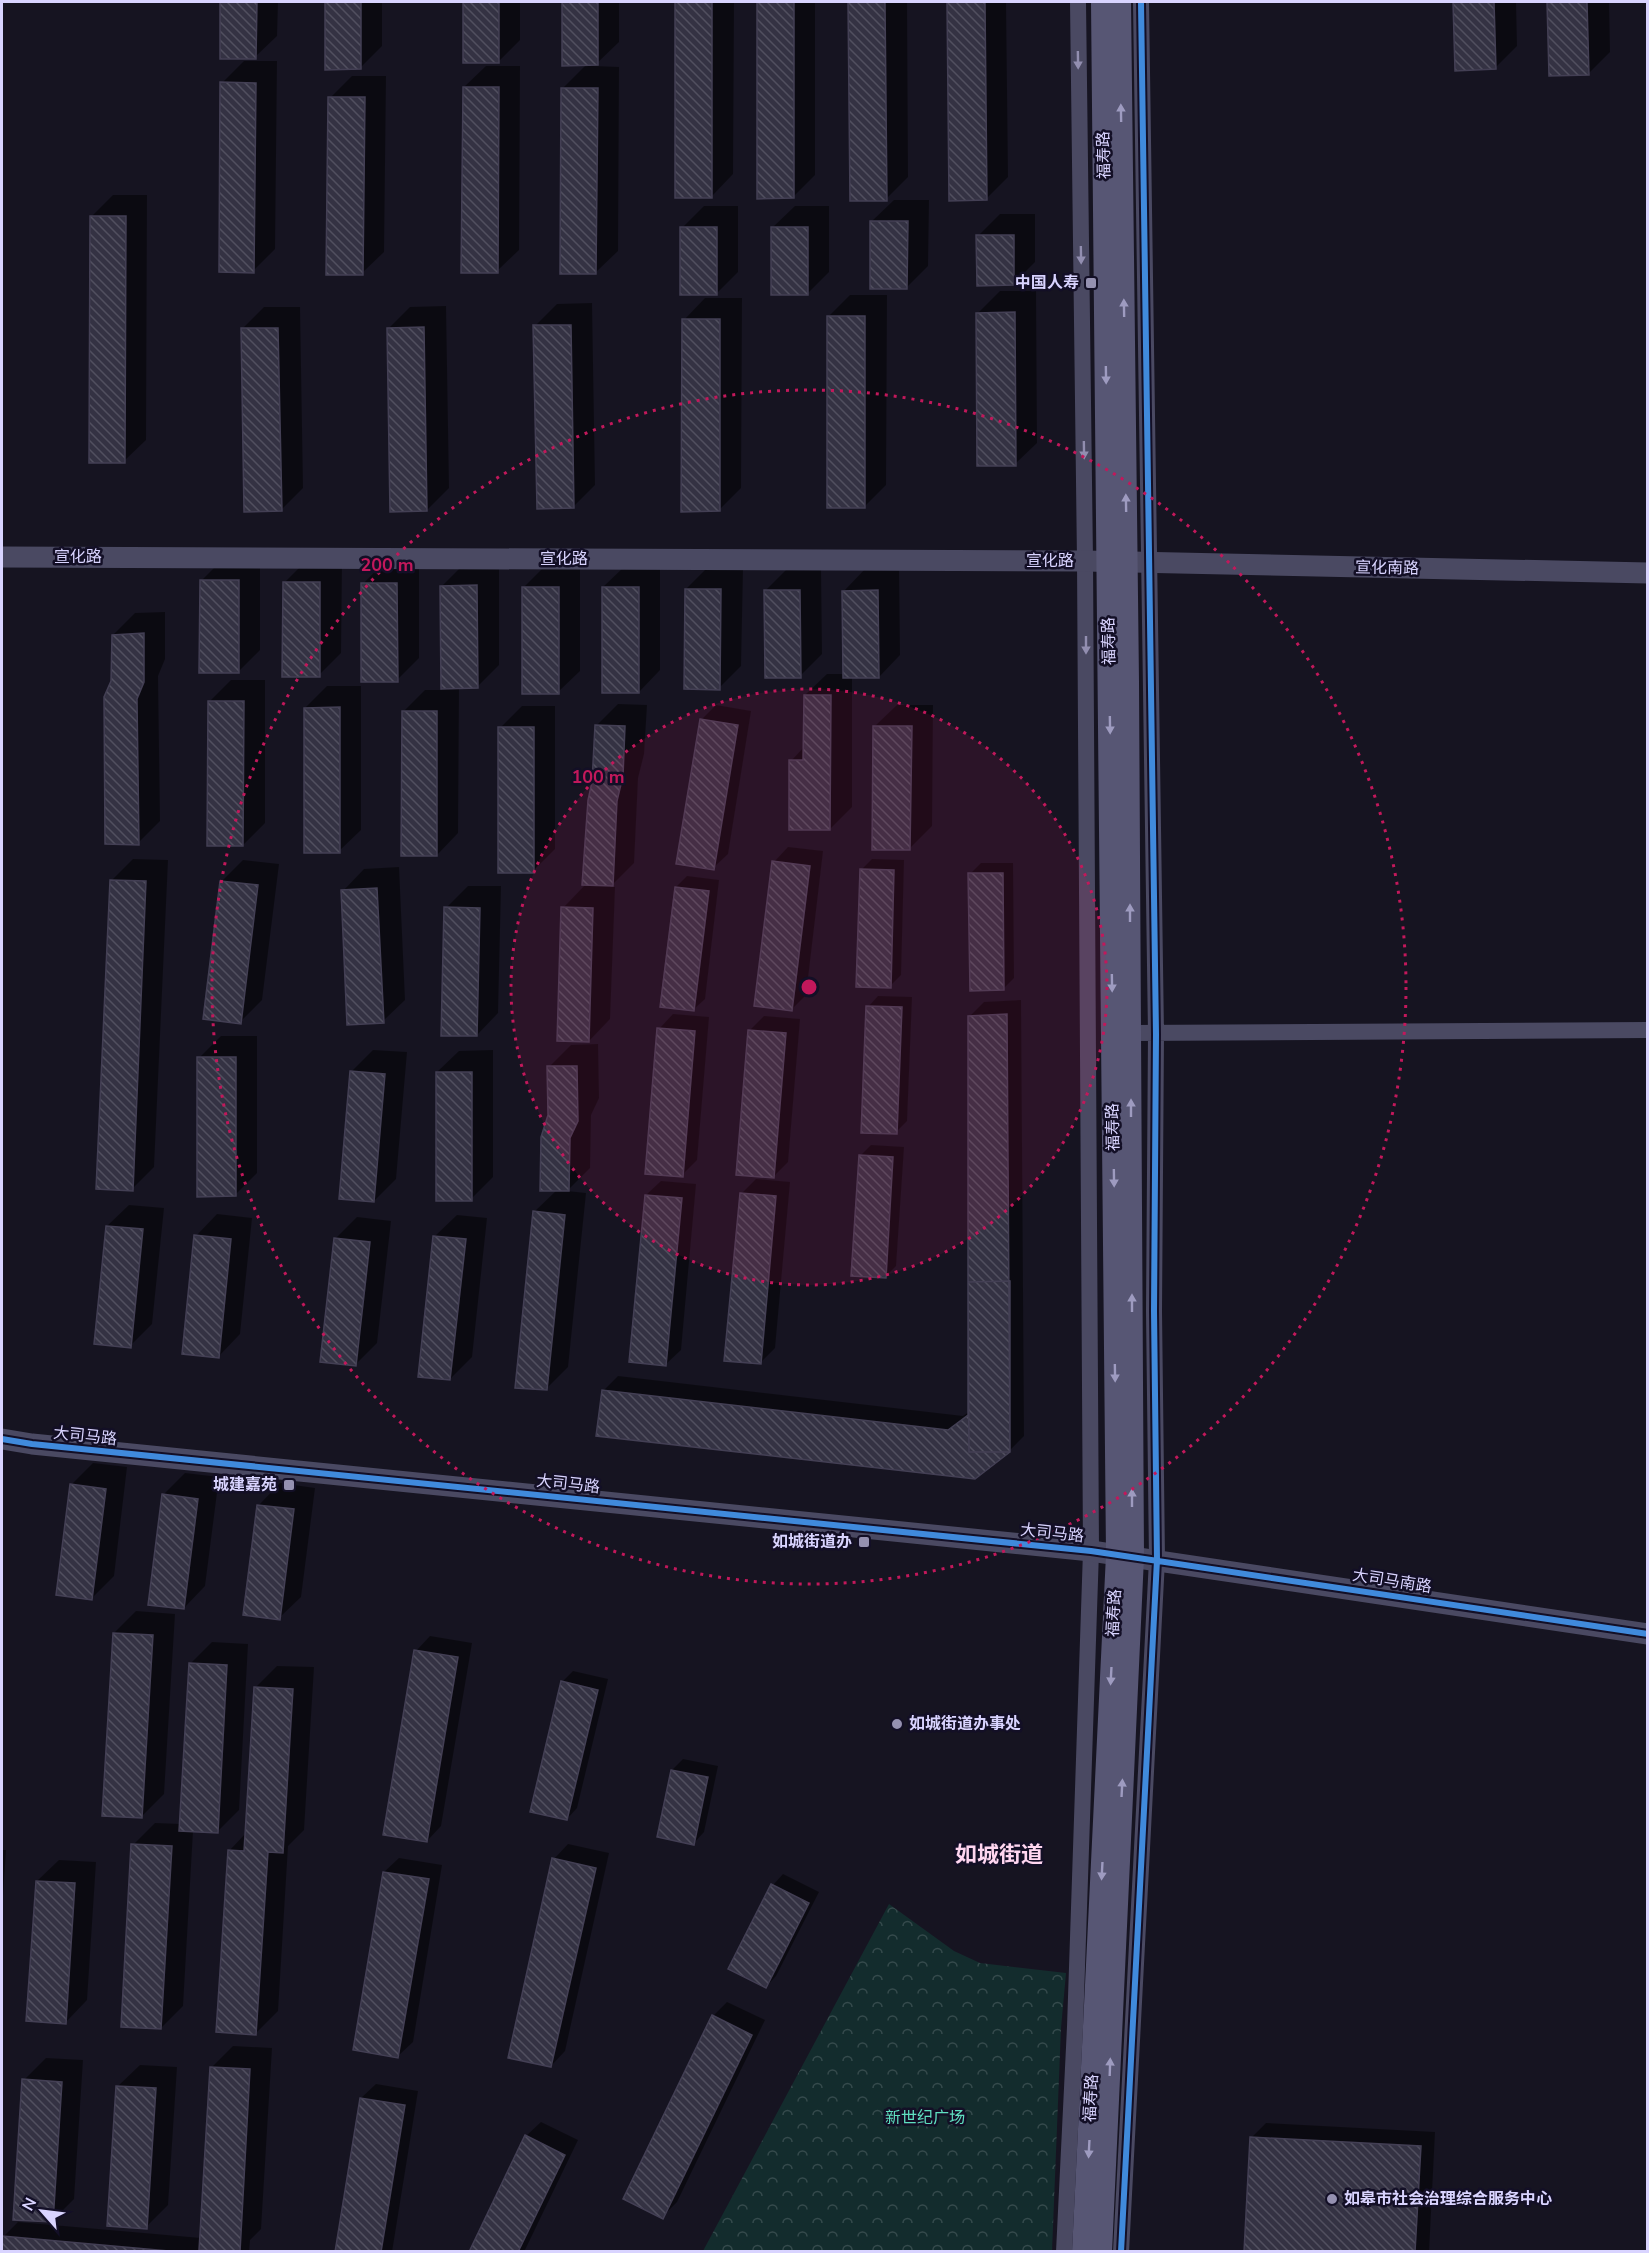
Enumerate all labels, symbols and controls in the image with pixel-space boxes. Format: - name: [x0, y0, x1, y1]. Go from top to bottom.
- one-way arrow: [1073, 50, 1083, 69]
- one-way arrow: [1117, 104, 1126, 123]
- street label: 福寿路: [1093, 131, 1115, 179]
- one-way arrow: [1076, 245, 1086, 264]
- place label: 中国人寿: [1015, 272, 1079, 294]
- marker: 中国人寿: [1084, 276, 1098, 290]
- one-way arrow: [1119, 299, 1129, 318]
- one-way arrow: [1101, 365, 1111, 384]
- one-way arrow: [1079, 440, 1088, 459]
- one-way arrow: [1121, 494, 1131, 513]
- street label: 宣化路: [54, 546, 102, 568]
- street label: 宣化路: [540, 548, 588, 570]
- street label: 宣化路: [1026, 550, 1074, 572]
- text: 200 m: [360, 553, 414, 577]
- street label: 宣化南路: [1355, 556, 1419, 580]
- street label: 福寿路: [1098, 617, 1120, 665]
- one-way arrow: [1081, 635, 1091, 654]
- one-way arrow: [1105, 716, 1115, 735]
- text: 100 m: [571, 765, 625, 789]
- one-way arrow: [1125, 904, 1135, 923]
- one-way arrow: [1107, 974, 1117, 993]
- centre of rings: [799, 977, 819, 997]
- one-way arrow: [1126, 1099, 1136, 1118]
- street label: 福寿路: [1102, 1103, 1124, 1151]
- one-way arrow: [1109, 1169, 1119, 1188]
- one-way arrow: [1127, 1294, 1137, 1313]
- one-way arrow: [1110, 1364, 1120, 1383]
- street label: 大司马路: [52, 1422, 118, 1450]
- street label: 大司马路: [535, 1470, 601, 1498]
- place label: 城建嘉苑: [213, 1474, 277, 1496]
- marker: 城建嘉苑: [282, 1478, 296, 1492]
- one-way arrow: [1127, 1489, 1137, 1508]
- street label: 大司马路: [1019, 1519, 1085, 1547]
- place label: 如城街道办: [772, 1531, 852, 1553]
- marker: 如城街道办: [857, 1535, 871, 1549]
- street label: 大司马南路: [1351, 1564, 1433, 1598]
- street label: 福寿路: [1102, 1588, 1126, 1638]
- one-way arrow: [1107, 1667, 1116, 1686]
- place label: 如城街道办事处: [909, 1713, 1021, 1735]
- marker: 如城街道办事处: [890, 1717, 904, 1731]
- one-way arrow: [1117, 1779, 1126, 1798]
- district label: 如城街道: [955, 1840, 1043, 1870]
- one-way arrow: [1097, 1861, 1106, 1880]
- one-way arrow: [1105, 2058, 1114, 2077]
- street label: 福寿路: [1079, 2073, 1103, 2123]
- park label: 新世纪广场: [885, 2107, 965, 2129]
- one-way arrow: [1084, 2140, 1093, 2159]
- north arrow: [12, 2181, 72, 2241]
- place label: 如皋市社会治理综合服务中心: [1344, 2188, 1552, 2210]
- marker: 如皋市社会治理综合服务中心: [1325, 2192, 1339, 2206]
- text: N: [17, 2194, 42, 2215]

